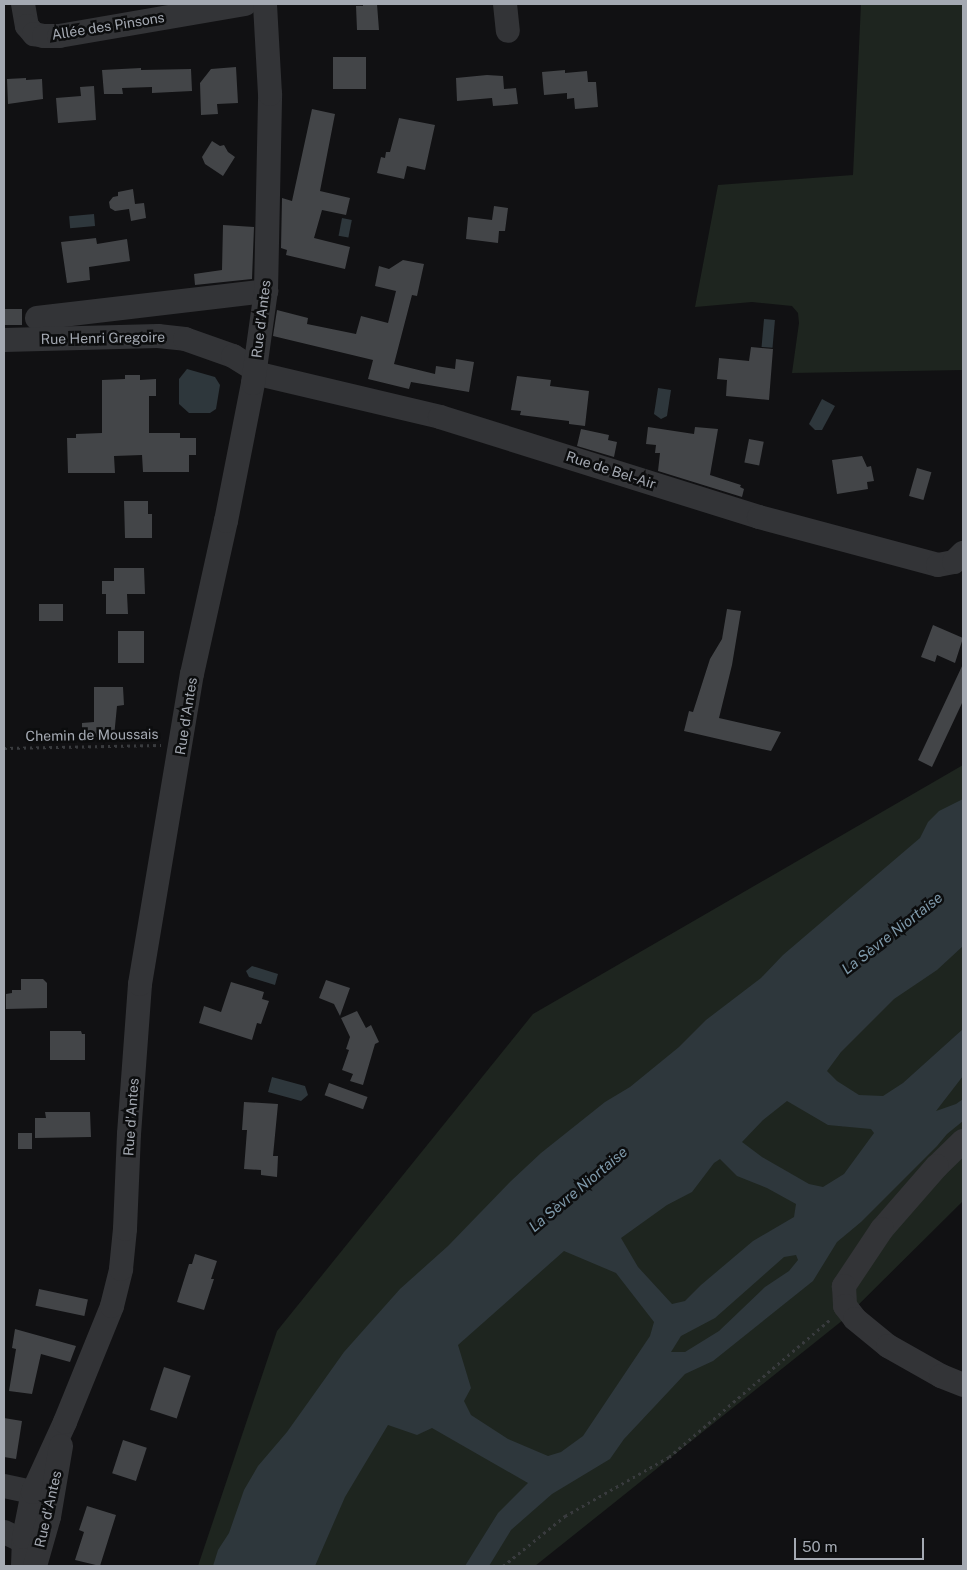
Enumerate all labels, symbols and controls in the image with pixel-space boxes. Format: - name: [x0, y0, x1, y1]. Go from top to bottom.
- street label: Allée des Pinsons: [50, 9, 166, 43]
- street label: Rue d'Antes: [248, 279, 274, 359]
- street label: Rue Henri Gregoire: [41, 329, 165, 347]
- street label: Rue de Bel-Air: [564, 448, 658, 492]
- street label: Rue d'Antes: [172, 676, 200, 756]
- street label: Chemin de Moussais: [25, 725, 159, 745]
- water label: La Sèvre Niortaise: [838, 888, 946, 978]
- street label: Rue d'Antes: [120, 1077, 142, 1157]
- water label: La Sèvre Niortaise: [525, 1143, 631, 1235]
- street label: Rue d'Antes: [31, 1469, 65, 1549]
- scale bar: [797, 1528, 927, 1560]
- text: 50 m: [802, 1538, 837, 1555]

